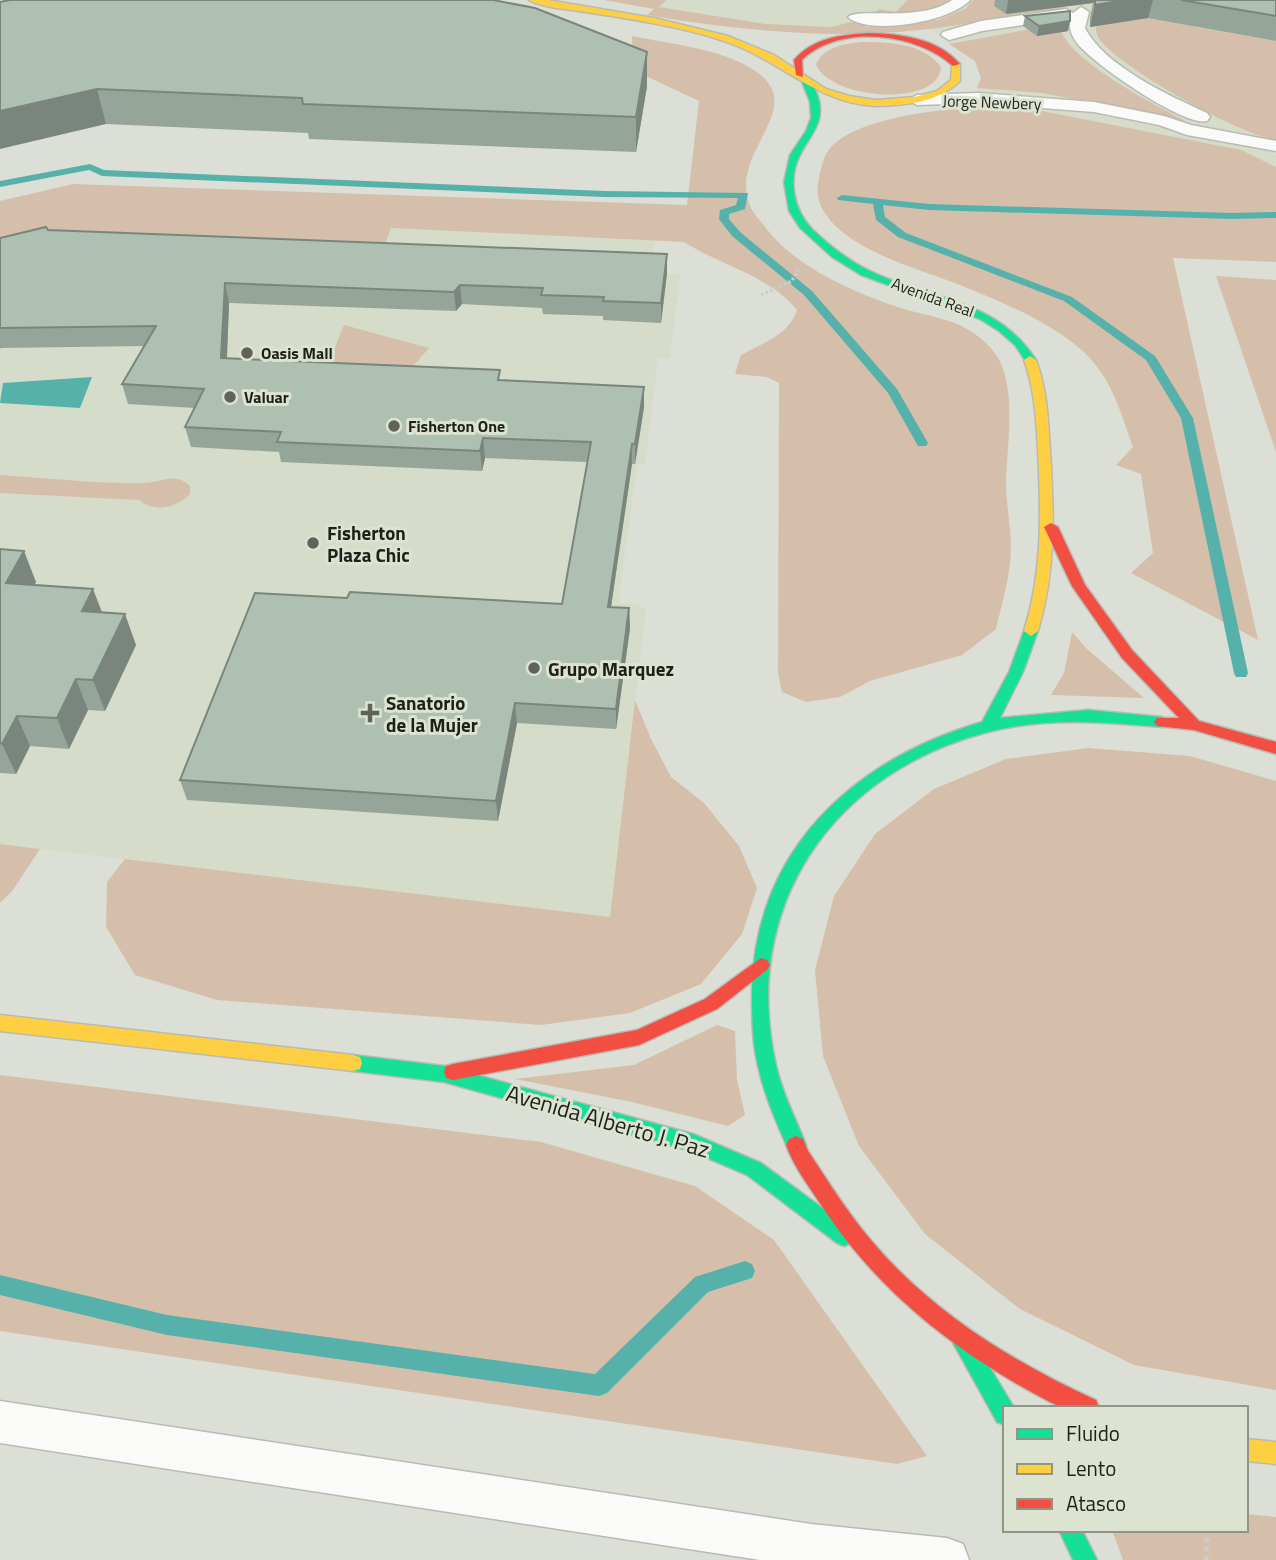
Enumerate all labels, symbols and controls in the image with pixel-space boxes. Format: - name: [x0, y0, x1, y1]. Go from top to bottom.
- street label: Jorge Newbery: [942, 88, 1042, 116]
- street label: Avenida Real: [888, 271, 978, 323]
- place label: Oasis Mall: [261, 341, 333, 365]
- marker: Oasis Mall: [239, 345, 255, 361]
- place label: Valuar: [244, 385, 289, 409]
- marker: Valuar: [222, 389, 238, 405]
- place label: Fisherton One: [408, 414, 505, 438]
- marker: Fisherton One: [386, 418, 402, 434]
- place label: Fisherton Plaza Chic: [327, 518, 410, 569]
- marker: Fisherton Plaza Chic: [305, 535, 321, 551]
- place label: Grupo Marquez: [548, 654, 674, 683]
- marker: Grupo Marquez: [526, 660, 542, 676]
- place label: Sanatorio de la Mujer: [386, 688, 478, 739]
- marker: Sanatorio de la Mujer: [360, 703, 380, 723]
- street label: Avenida Alberto J. Paz: [502, 1075, 714, 1167]
- legend: [1003, 1406, 1248, 1532]
- text: Fluido: [1066, 1417, 1120, 1449]
- text: Lento: [1066, 1452, 1116, 1484]
- text: Atasco: [1066, 1487, 1126, 1519]

